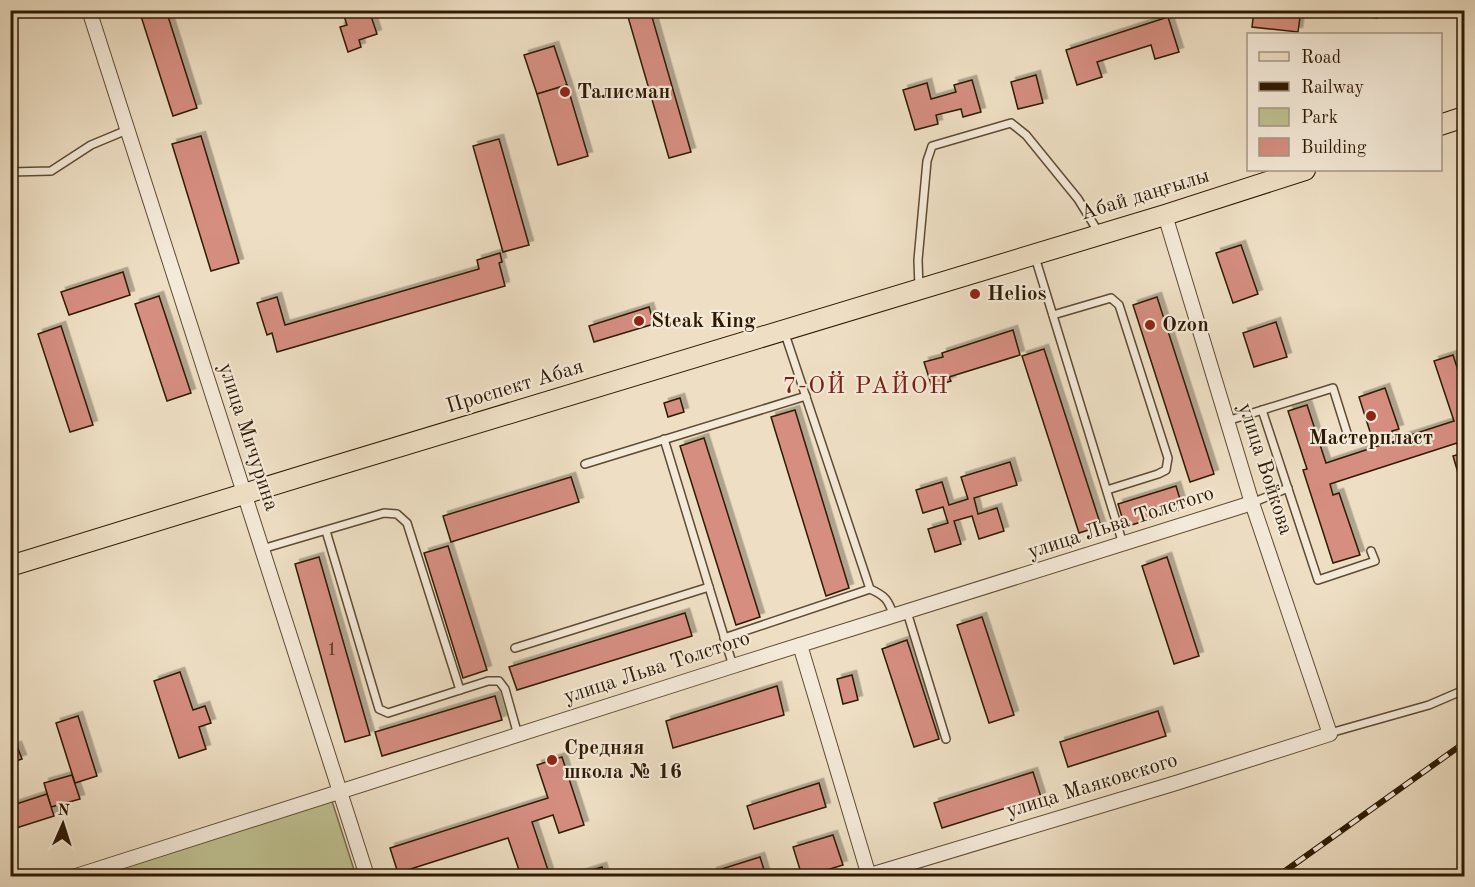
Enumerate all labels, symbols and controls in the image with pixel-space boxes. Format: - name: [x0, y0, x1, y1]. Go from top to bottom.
- legend: [1247, 33, 1442, 171]
- text: Road: [1301, 49, 1341, 67]
- text: Railway: [1301, 79, 1364, 97]
- place label: Талисман: [577, 82, 671, 103]
- marker: Талисман: [558, 85, 572, 99]
- text: Park: [1301, 109, 1338, 127]
- text: Building: [1301, 139, 1367, 157]
- street label: Абай даңғылы: [1078, 165, 1212, 225]
- place label: Helios: [987, 284, 1047, 305]
- marker: Helios: [968, 287, 982, 301]
- place label: Steak King: [651, 311, 756, 332]
- marker: Steak King: [632, 314, 646, 328]
- place label: Ozon: [1162, 315, 1209, 336]
- marker: Ozon: [1143, 318, 1157, 332]
- street label: Проспект Абая: [444, 356, 586, 418]
- street label: улица Мичурина: [214, 360, 282, 514]
- district label: 7-ОЙ РАЙОН: [783, 370, 949, 399]
- street label: улица Войкова: [1234, 401, 1296, 537]
- marker: Мастерпласт: [1364, 409, 1378, 423]
- place label: Мастерпласт: [1309, 428, 1433, 449]
- street label: улица Льва Толстого: [1025, 483, 1217, 563]
- street label: улица Льва Толстого: [561, 628, 753, 708]
- house number: 1: [327, 641, 337, 659]
- place label: Средняя школа № 16: [564, 738, 682, 783]
- street label: улица Маяковского: [1004, 750, 1180, 822]
- marker: Средняя школа № 16: [545, 753, 559, 767]
- north arrow: [33, 794, 93, 854]
- text: N: [57, 803, 71, 819]

